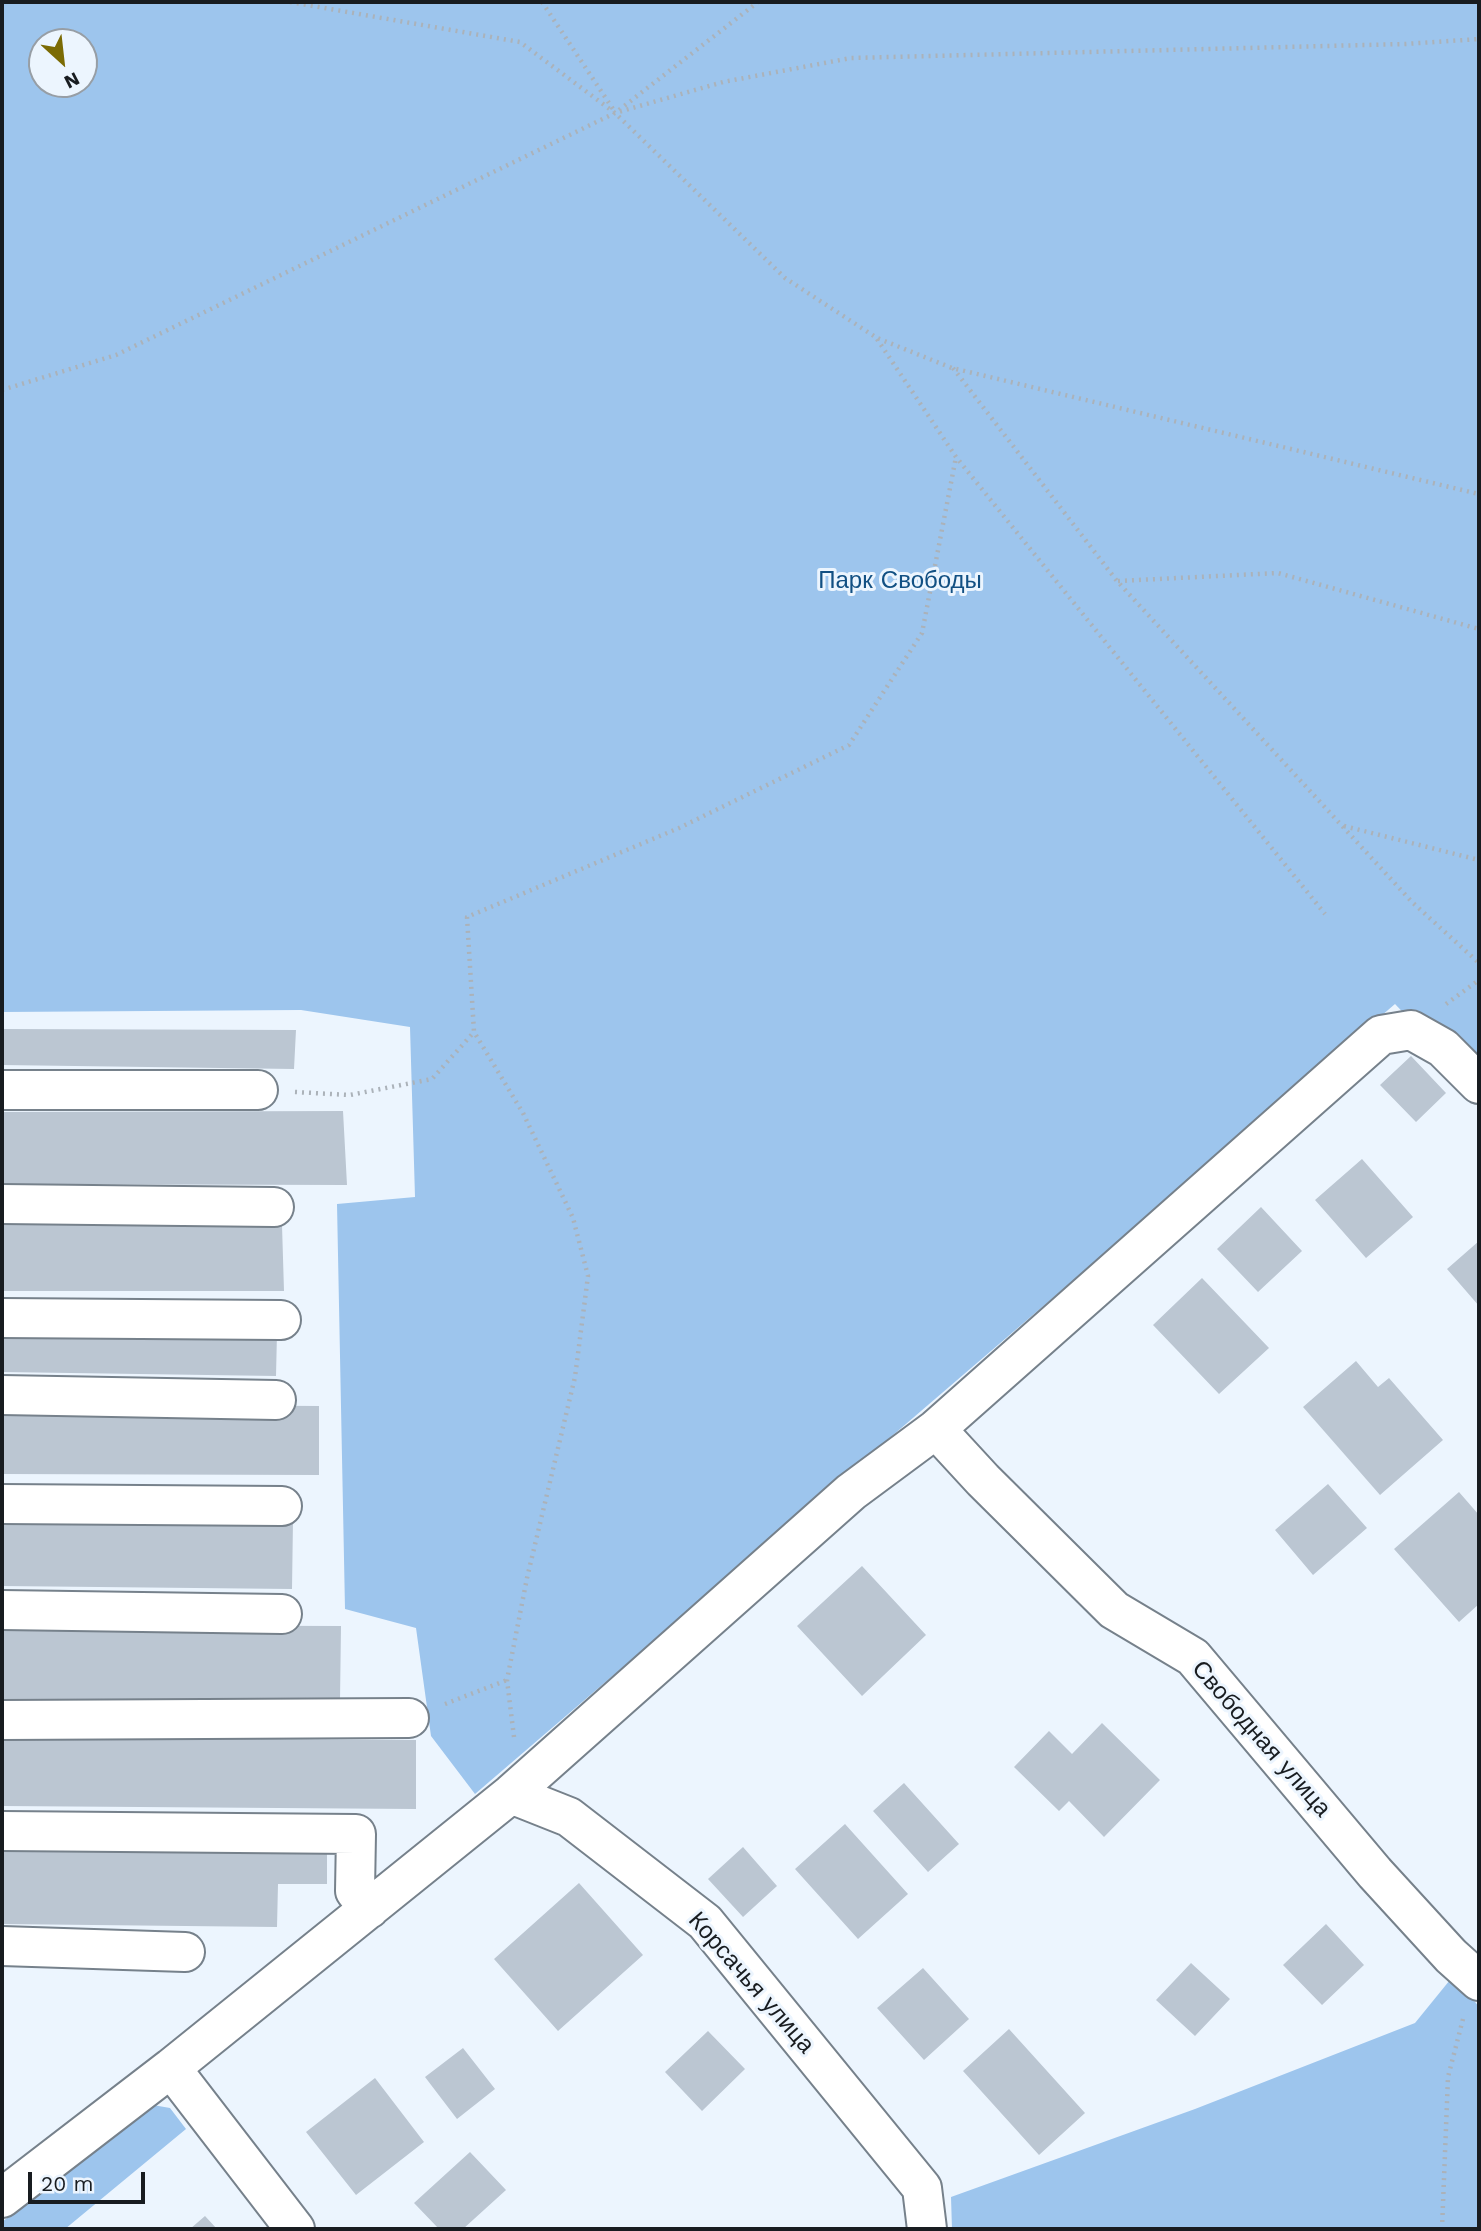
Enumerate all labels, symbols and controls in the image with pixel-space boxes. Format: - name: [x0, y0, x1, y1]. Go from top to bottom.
- north arrow: [28, 28, 98, 98]
- text: N: [60, 67, 83, 94]
- park label: Парк Свободы: [818, 567, 982, 595]
- street label: Свободная улица: [1185, 1655, 1337, 1823]
- street label: Корсачья улица: [682, 1907, 820, 2059]
- scale bar: [32, 2158, 149, 2202]
- text: 20 m: [41, 2171, 93, 2196]

